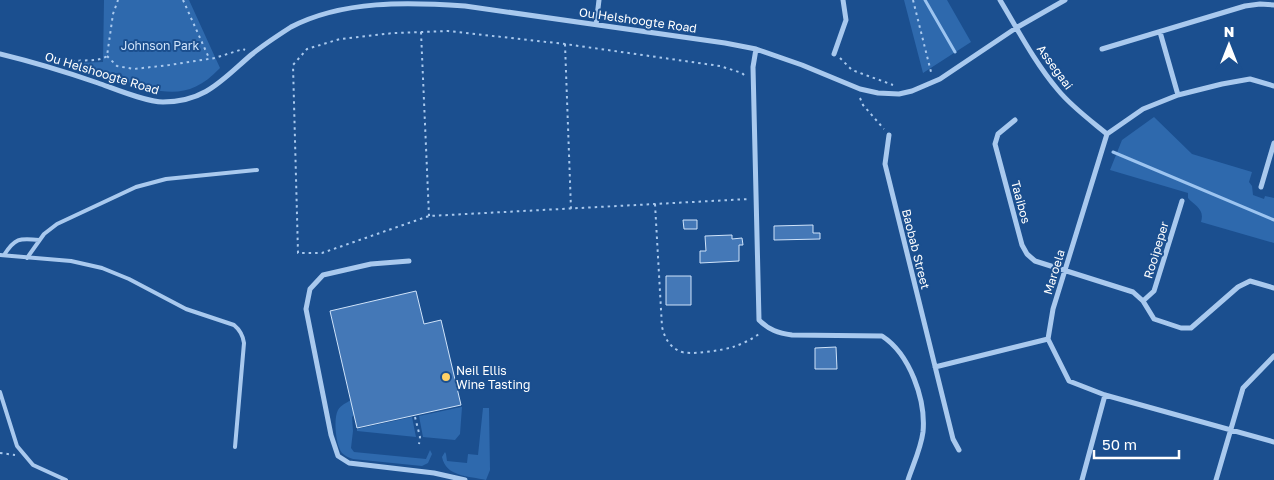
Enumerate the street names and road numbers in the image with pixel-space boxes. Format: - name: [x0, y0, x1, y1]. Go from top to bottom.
- street label: Ou Helshoogte Road: [578, 4, 698, 36]
- street label: Assegaai: [1034, 42, 1076, 92]
- street label: Ou Helshoogte Road: [43, 48, 161, 98]
- street label: Taaibos: [1008, 179, 1034, 225]
- street label: Baobab Street: [899, 207, 933, 291]
- street label: Rooipeper: [1140, 219, 1172, 280]
- street label: Maroela: [1040, 248, 1068, 296]

